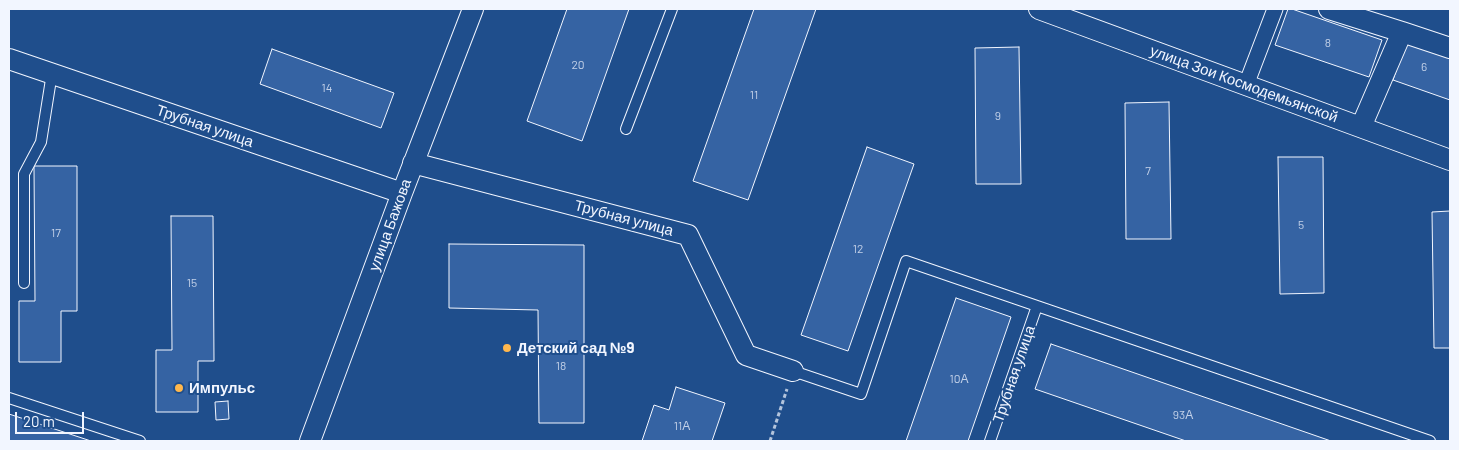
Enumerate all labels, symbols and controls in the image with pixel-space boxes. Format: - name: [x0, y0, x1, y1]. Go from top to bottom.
- house number: 8: [1325, 36, 1331, 50]
- street label: улица Зои Космодемьянской: [1148, 42, 1340, 126]
- house number: 20: [571, 58, 585, 72]
- house number: 6: [1421, 60, 1427, 74]
- house number: 14: [322, 81, 332, 95]
- house number: 11: [750, 88, 758, 102]
- street label: Трубная улица: [154, 101, 256, 151]
- house number: 9: [995, 109, 1001, 123]
- house number: 7: [1145, 164, 1151, 178]
- street label: улица Бажова: [365, 176, 415, 274]
- street label: Трубная улица: [573, 196, 675, 240]
- house number: 5: [1298, 218, 1304, 232]
- house number: 17: [51, 226, 61, 240]
- house number: 12: [853, 242, 863, 256]
- house number: 15: [187, 276, 197, 290]
- street label: Трубная улица: [989, 323, 1039, 425]
- place label: Детский сад №9: [517, 339, 635, 357]
- marker: Детский сад №9: [501, 342, 513, 354]
- house number: 18: [556, 359, 566, 373]
- house number: 10А: [950, 372, 968, 386]
- place label: Импульс: [189, 379, 255, 397]
- marker: Импульс: [173, 382, 185, 394]
- scale bar: [18, 402, 86, 434]
- house number: 93А: [1173, 408, 1193, 422]
- text: 20 m: [23, 412, 55, 430]
- house number: 11А: [674, 419, 690, 433]

